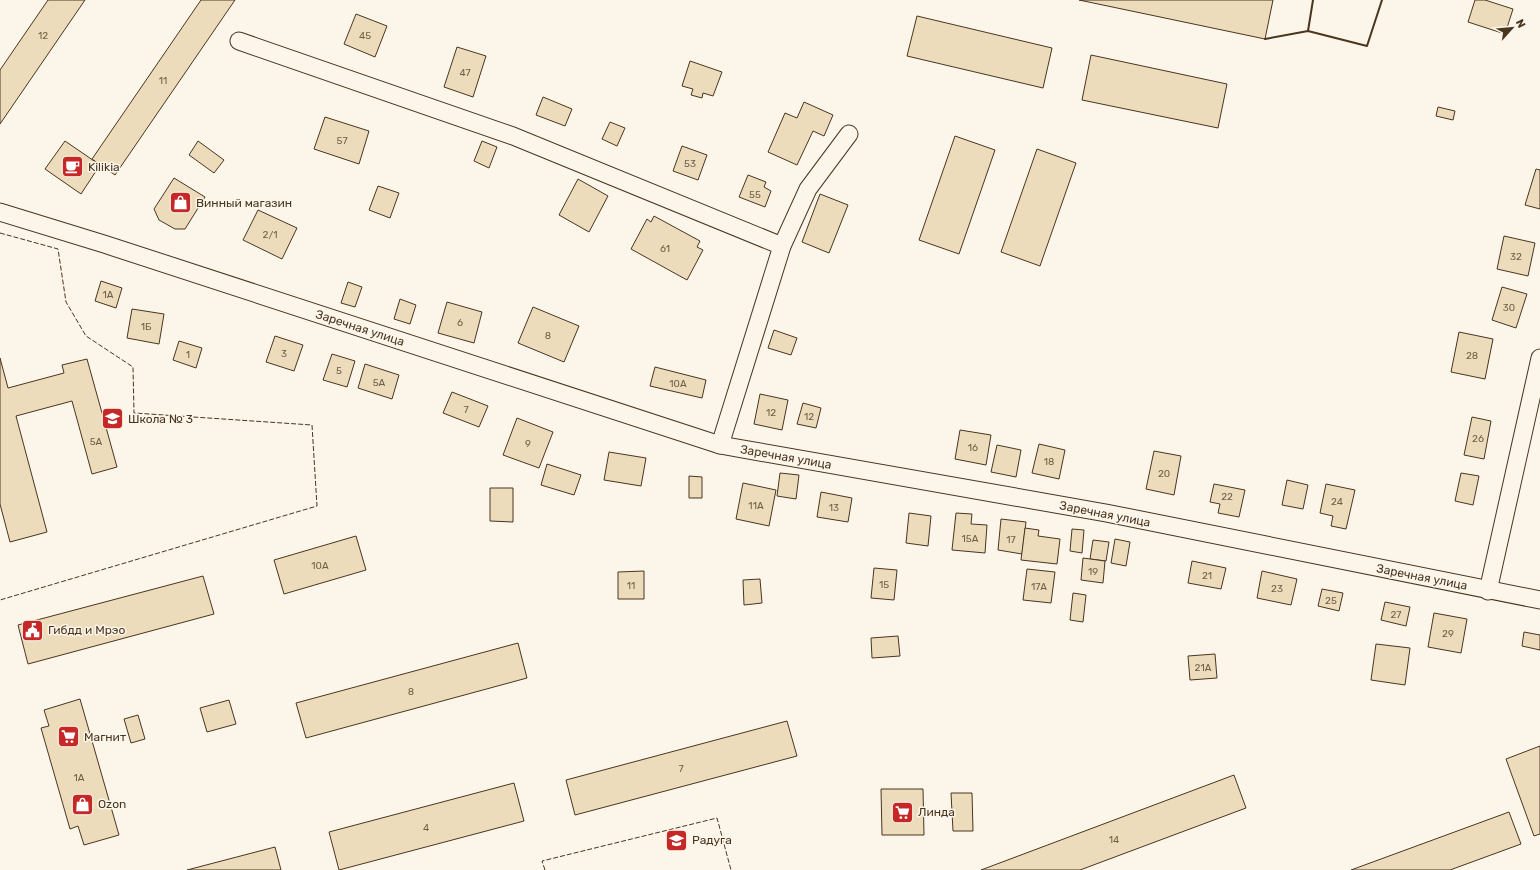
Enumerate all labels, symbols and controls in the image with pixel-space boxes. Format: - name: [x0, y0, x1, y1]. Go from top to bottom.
- north arrow: [1492, 8, 1532, 48]
- text: N: [1513, 17, 1528, 30]
- house number: 12: [38, 30, 48, 42]
- house number: 45: [359, 30, 371, 42]
- house number: 47: [459, 67, 471, 79]
- house number: 11: [159, 75, 167, 87]
- house number: 57: [336, 135, 348, 147]
- cafe icon: Kilikia: [60, 154, 86, 180]
- house number: 53: [684, 158, 696, 170]
- place label: Kilikia: [88, 160, 120, 174]
- house number: 55: [749, 189, 761, 201]
- shop icon: Винный магазин: [167, 190, 193, 216]
- place label: Винный магазин: [196, 196, 292, 210]
- house number: 2/1: [263, 229, 277, 241]
- house number: 61: [660, 243, 670, 255]
- house number: 32: [1510, 251, 1522, 263]
- house number: 1А: [103, 289, 114, 301]
- house number: 30: [1503, 302, 1515, 314]
- street label: Заречная улица: [314, 307, 406, 349]
- house number: 6: [457, 317, 463, 329]
- house number: 1Б: [141, 321, 152, 333]
- house number: 8: [545, 330, 551, 342]
- house number: 3: [281, 348, 287, 360]
- house number: 1: [186, 349, 190, 361]
- house number: 28: [1466, 350, 1478, 362]
- house number: 5: [336, 365, 342, 377]
- house number: 5А: [373, 377, 386, 389]
- house number: 10А: [669, 378, 687, 390]
- house number: 7: [463, 404, 469, 416]
- school or university icon: Школа № 3: [99, 406, 125, 432]
- house number: 12: [766, 407, 776, 419]
- house number: 12: [804, 411, 814, 423]
- place label: Школа № 3: [128, 412, 193, 426]
- house number: 26: [1472, 433, 1484, 445]
- house number: 5А: [90, 436, 103, 448]
- house number: 9: [525, 438, 531, 450]
- street label: Заречная улица: [739, 442, 833, 472]
- house number: 16: [968, 442, 978, 454]
- house number: 18: [1044, 456, 1054, 468]
- house number: 20: [1158, 468, 1170, 480]
- house number: 22: [1221, 491, 1233, 503]
- house number: 24: [1331, 496, 1343, 508]
- street label: Заречная улица: [1058, 498, 1152, 530]
- house number: 11А: [748, 500, 764, 512]
- house number: 13: [829, 502, 839, 514]
- house number: 15А: [962, 533, 979, 545]
- house number: 17: [1006, 534, 1016, 546]
- house number: 10А: [311, 560, 329, 572]
- street label: Заречная улица: [1375, 561, 1469, 593]
- house number: 19: [1088, 566, 1098, 578]
- house number: 21: [1202, 570, 1212, 582]
- house number: 15: [879, 579, 889, 591]
- house number: 11: [627, 580, 635, 592]
- house number: 17А: [1031, 581, 1047, 593]
- house number: 23: [1271, 583, 1283, 595]
- house number: 25: [1325, 595, 1337, 607]
- house number: 27: [1391, 609, 1402, 621]
- public building icon: Гибдд и Мрэо: [19, 617, 45, 643]
- place label: Гибдд и Мрэо: [48, 623, 125, 637]
- house number: 29: [1442, 628, 1454, 640]
- house number: 21А: [1195, 662, 1212, 674]
- house number: 8: [408, 686, 414, 698]
- supermarket icon: Магнит: [56, 724, 82, 750]
- place label: Магнит: [84, 730, 126, 744]
- house number: 7: [678, 763, 684, 775]
- house number: 1А: [74, 772, 85, 784]
- shop icon: Ozon: [69, 791, 95, 817]
- place label: Ozon: [98, 797, 126, 811]
- supermarket icon: Линда: [890, 799, 916, 825]
- place label: Линда: [918, 805, 955, 819]
- house number: 4: [423, 822, 429, 834]
- school or university icon: Радуга: [664, 827, 690, 853]
- place label: Радуга: [692, 833, 732, 847]
- house number: 14: [1109, 834, 1119, 846]

